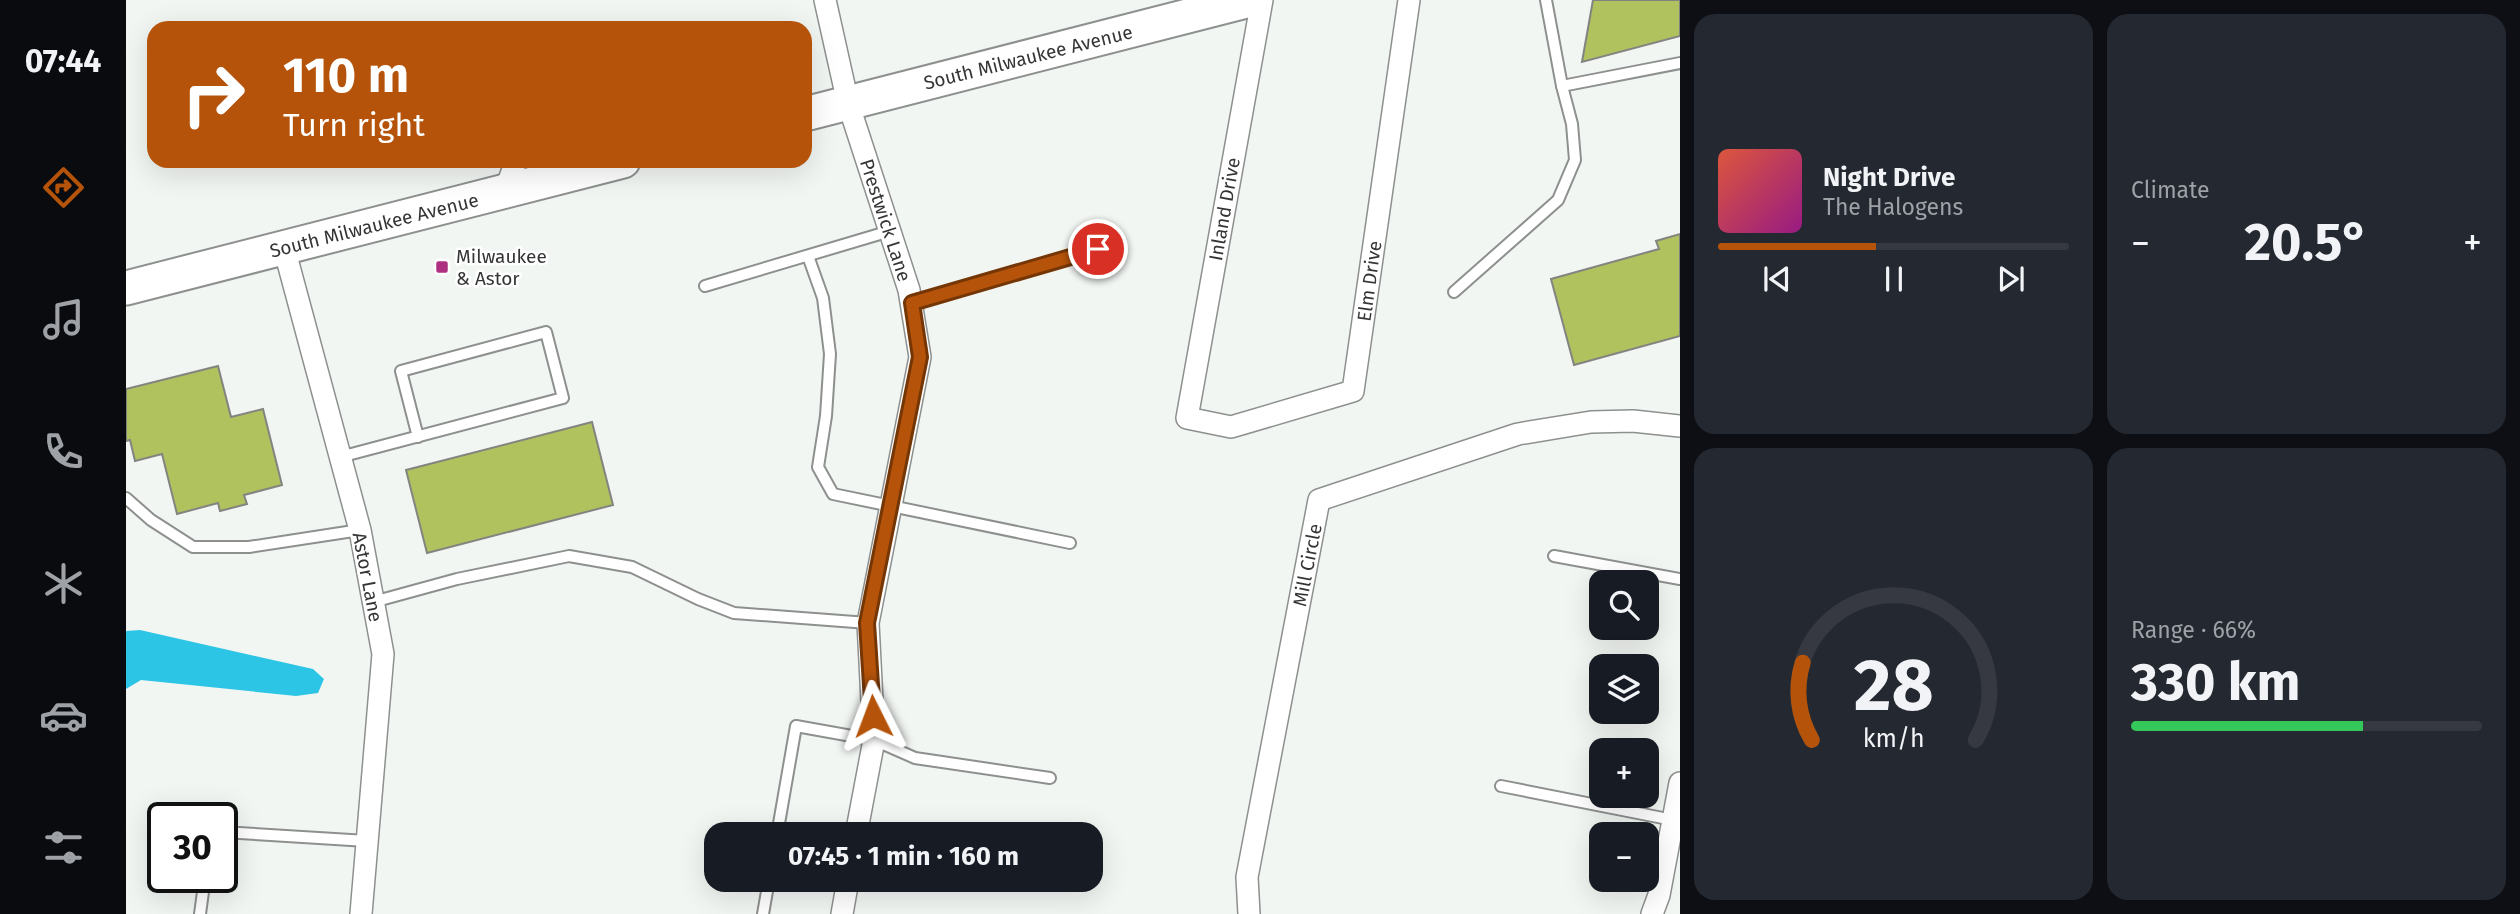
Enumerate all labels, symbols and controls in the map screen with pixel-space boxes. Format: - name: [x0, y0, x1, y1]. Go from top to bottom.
- street label: South Milwaukee Avenue: [921, 20, 1135, 95]
- text: 07:44: [25, 42, 101, 80]
- text: 110 m: [283, 46, 409, 105]
- icon: right: [168, 49, 259, 140]
- text: Turn right: [283, 106, 425, 144]
- street label: Prestwick Lane: [855, 156, 916, 284]
- street label: Inland Drive: [1204, 156, 1245, 263]
- text: Night Drive: [1823, 162, 1955, 193]
- icon: directions: [39, 163, 88, 212]
- text: Climate: [2131, 176, 2210, 204]
- street label: South Milwaukee Avenue: [267, 188, 481, 263]
- text: The Halogens: [1823, 193, 1963, 221]
- text: 20.5°: [2244, 211, 2369, 274]
- pin: [1068, 219, 1128, 279]
- text: −: [2131, 220, 2150, 266]
- text: +: [2463, 220, 2482, 266]
- icon: arrive: [1079, 230, 1117, 268]
- street label: Elm Drive: [1352, 239, 1387, 323]
- place label: Milwaukee & Astor: [456, 245, 547, 290]
- marker: Milwaukee & Astor: [434, 259, 450, 275]
- icon: previous: [1758, 260, 1796, 298]
- icon: pause: [1875, 260, 1913, 298]
- icon: next: [1992, 260, 2030, 298]
- icon: music: [39, 295, 88, 344]
- icon: phone: [39, 427, 88, 476]
- street label: Mill Circle: [1288, 522, 1327, 609]
- street label: Astor Lane: [348, 530, 387, 624]
- icon: climate: [39, 559, 88, 608]
- map controls: [1589, 570, 1659, 892]
- button: search: [1589, 570, 1659, 640]
- text: Range · 66%: [2131, 616, 2256, 644]
- text: 28: [1854, 642, 1933, 729]
- text: 330 km: [2131, 651, 2300, 714]
- button: layers: [1589, 654, 1659, 724]
- position arrow: [836, 679, 910, 753]
- icon: car: [39, 691, 88, 740]
- text: km/h: [1863, 724, 1924, 754]
- button: +: [1589, 738, 1659, 808]
- speed limit sign: 30: [147, 802, 238, 893]
- button: −: [1589, 822, 1659, 892]
- icon: filters: [39, 823, 88, 872]
- text: 07:45 · 1 min · 160 m: [788, 841, 1019, 872]

